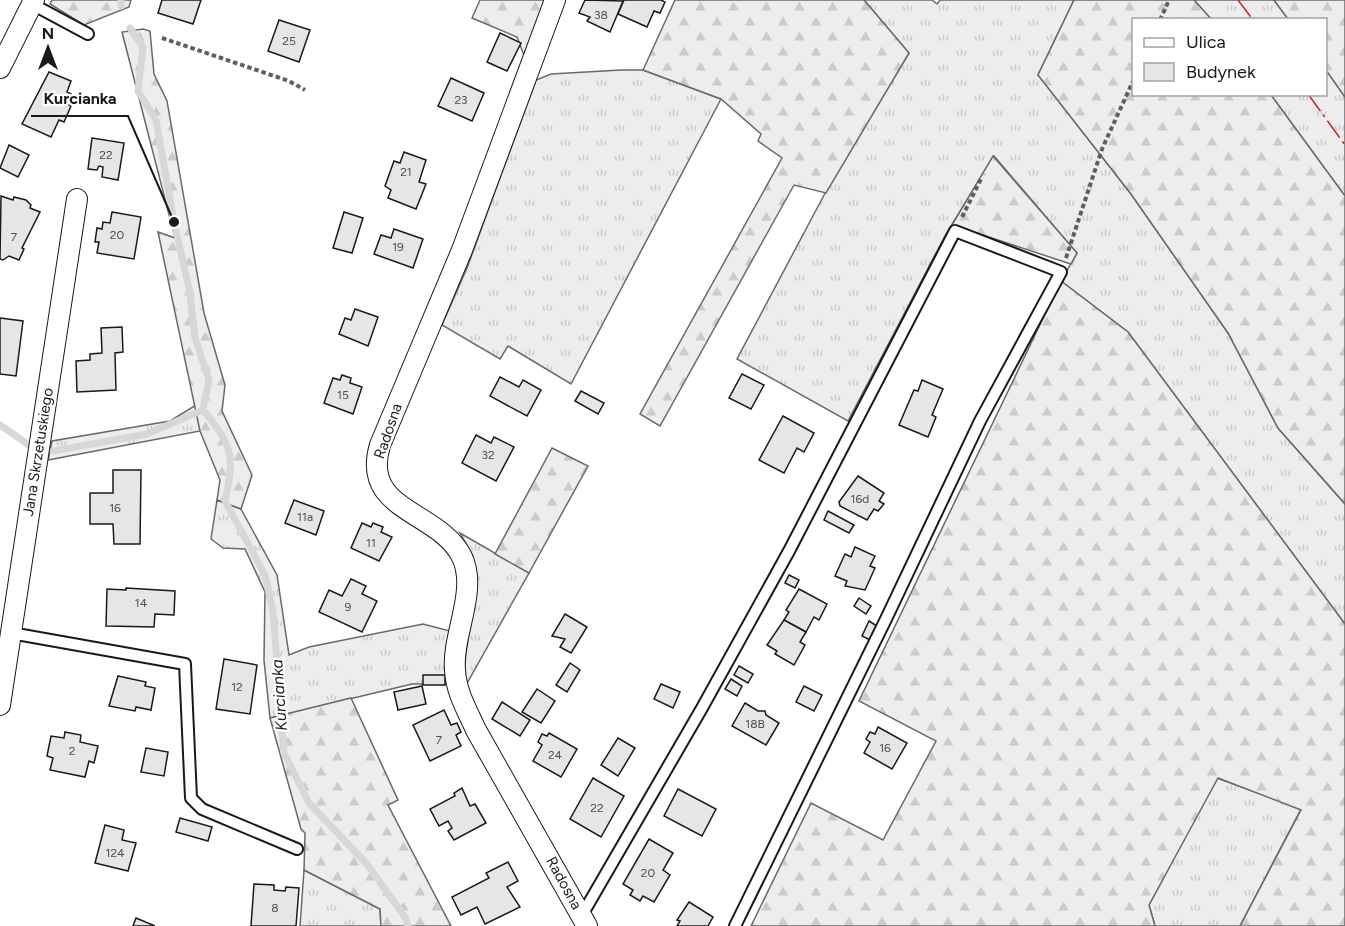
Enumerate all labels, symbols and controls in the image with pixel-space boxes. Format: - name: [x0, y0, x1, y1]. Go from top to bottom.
- house number: 38: [594, 8, 608, 22]
- north arrow: [18, 18, 78, 78]
- legend: [1132, 18, 1327, 96]
- text: N: [42, 24, 54, 43]
- text: Ulica: [1186, 31, 1226, 53]
- house number: 25: [282, 34, 296, 48]
- text: Budynek: [1186, 61, 1256, 83]
- callout: Kurcianka: [31, 82, 128, 116]
- text: Kurcianka: [44, 89, 116, 108]
- house number: 23: [454, 93, 468, 107]
- house number: 22: [99, 148, 113, 162]
- house number: 21: [400, 165, 412, 179]
- house number: 20: [110, 228, 125, 242]
- house number: 7: [11, 230, 18, 244]
- house number: 19: [392, 240, 404, 254]
- street label: Jana Skrzetuskiego: [19, 386, 57, 517]
- house number: 15: [337, 388, 349, 402]
- street label: Radosna: [370, 401, 406, 461]
- house number: 32: [481, 448, 495, 462]
- house number: 16d: [851, 492, 869, 506]
- house number: 16: [109, 501, 121, 515]
- house number: 11a: [297, 510, 313, 524]
- house number: 11: [366, 536, 376, 550]
- house number: 14: [135, 596, 148, 610]
- house number: 9: [345, 600, 352, 614]
- water label: Kurcianka: [267, 659, 291, 731]
- house number: 12: [231, 680, 243, 694]
- house number: 18B: [745, 717, 765, 731]
- house number: 7: [436, 733, 443, 747]
- house number: 16: [879, 741, 891, 755]
- house number: 2: [69, 744, 75, 758]
- house number: 24: [548, 748, 563, 762]
- house number: 22: [590, 801, 604, 815]
- house number: 124: [105, 846, 125, 860]
- street label: Radosna: [542, 853, 586, 913]
- house number: 20: [641, 866, 656, 880]
- house number: 8: [271, 901, 279, 915]

